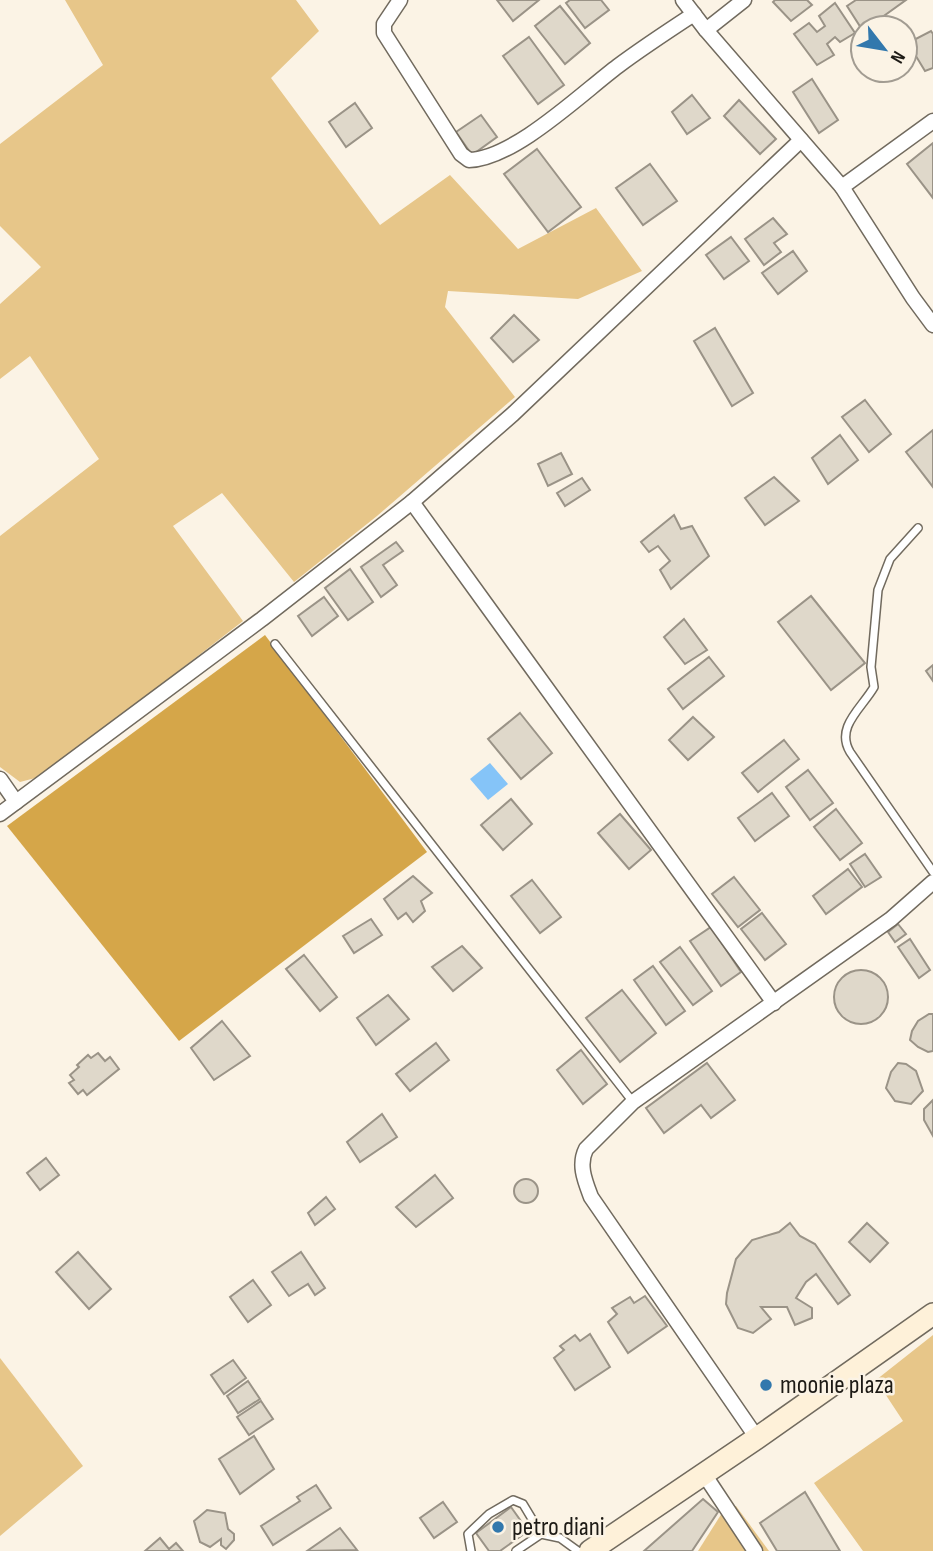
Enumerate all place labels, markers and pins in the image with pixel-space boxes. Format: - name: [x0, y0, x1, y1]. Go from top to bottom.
- place label: moonie plaza: [780, 1370, 894, 1401]
- marker: moonie plaza: [758, 1377, 774, 1393]
- place label: petro diani: [512, 1512, 605, 1543]
- marker: petro diani: [490, 1519, 506, 1535]

